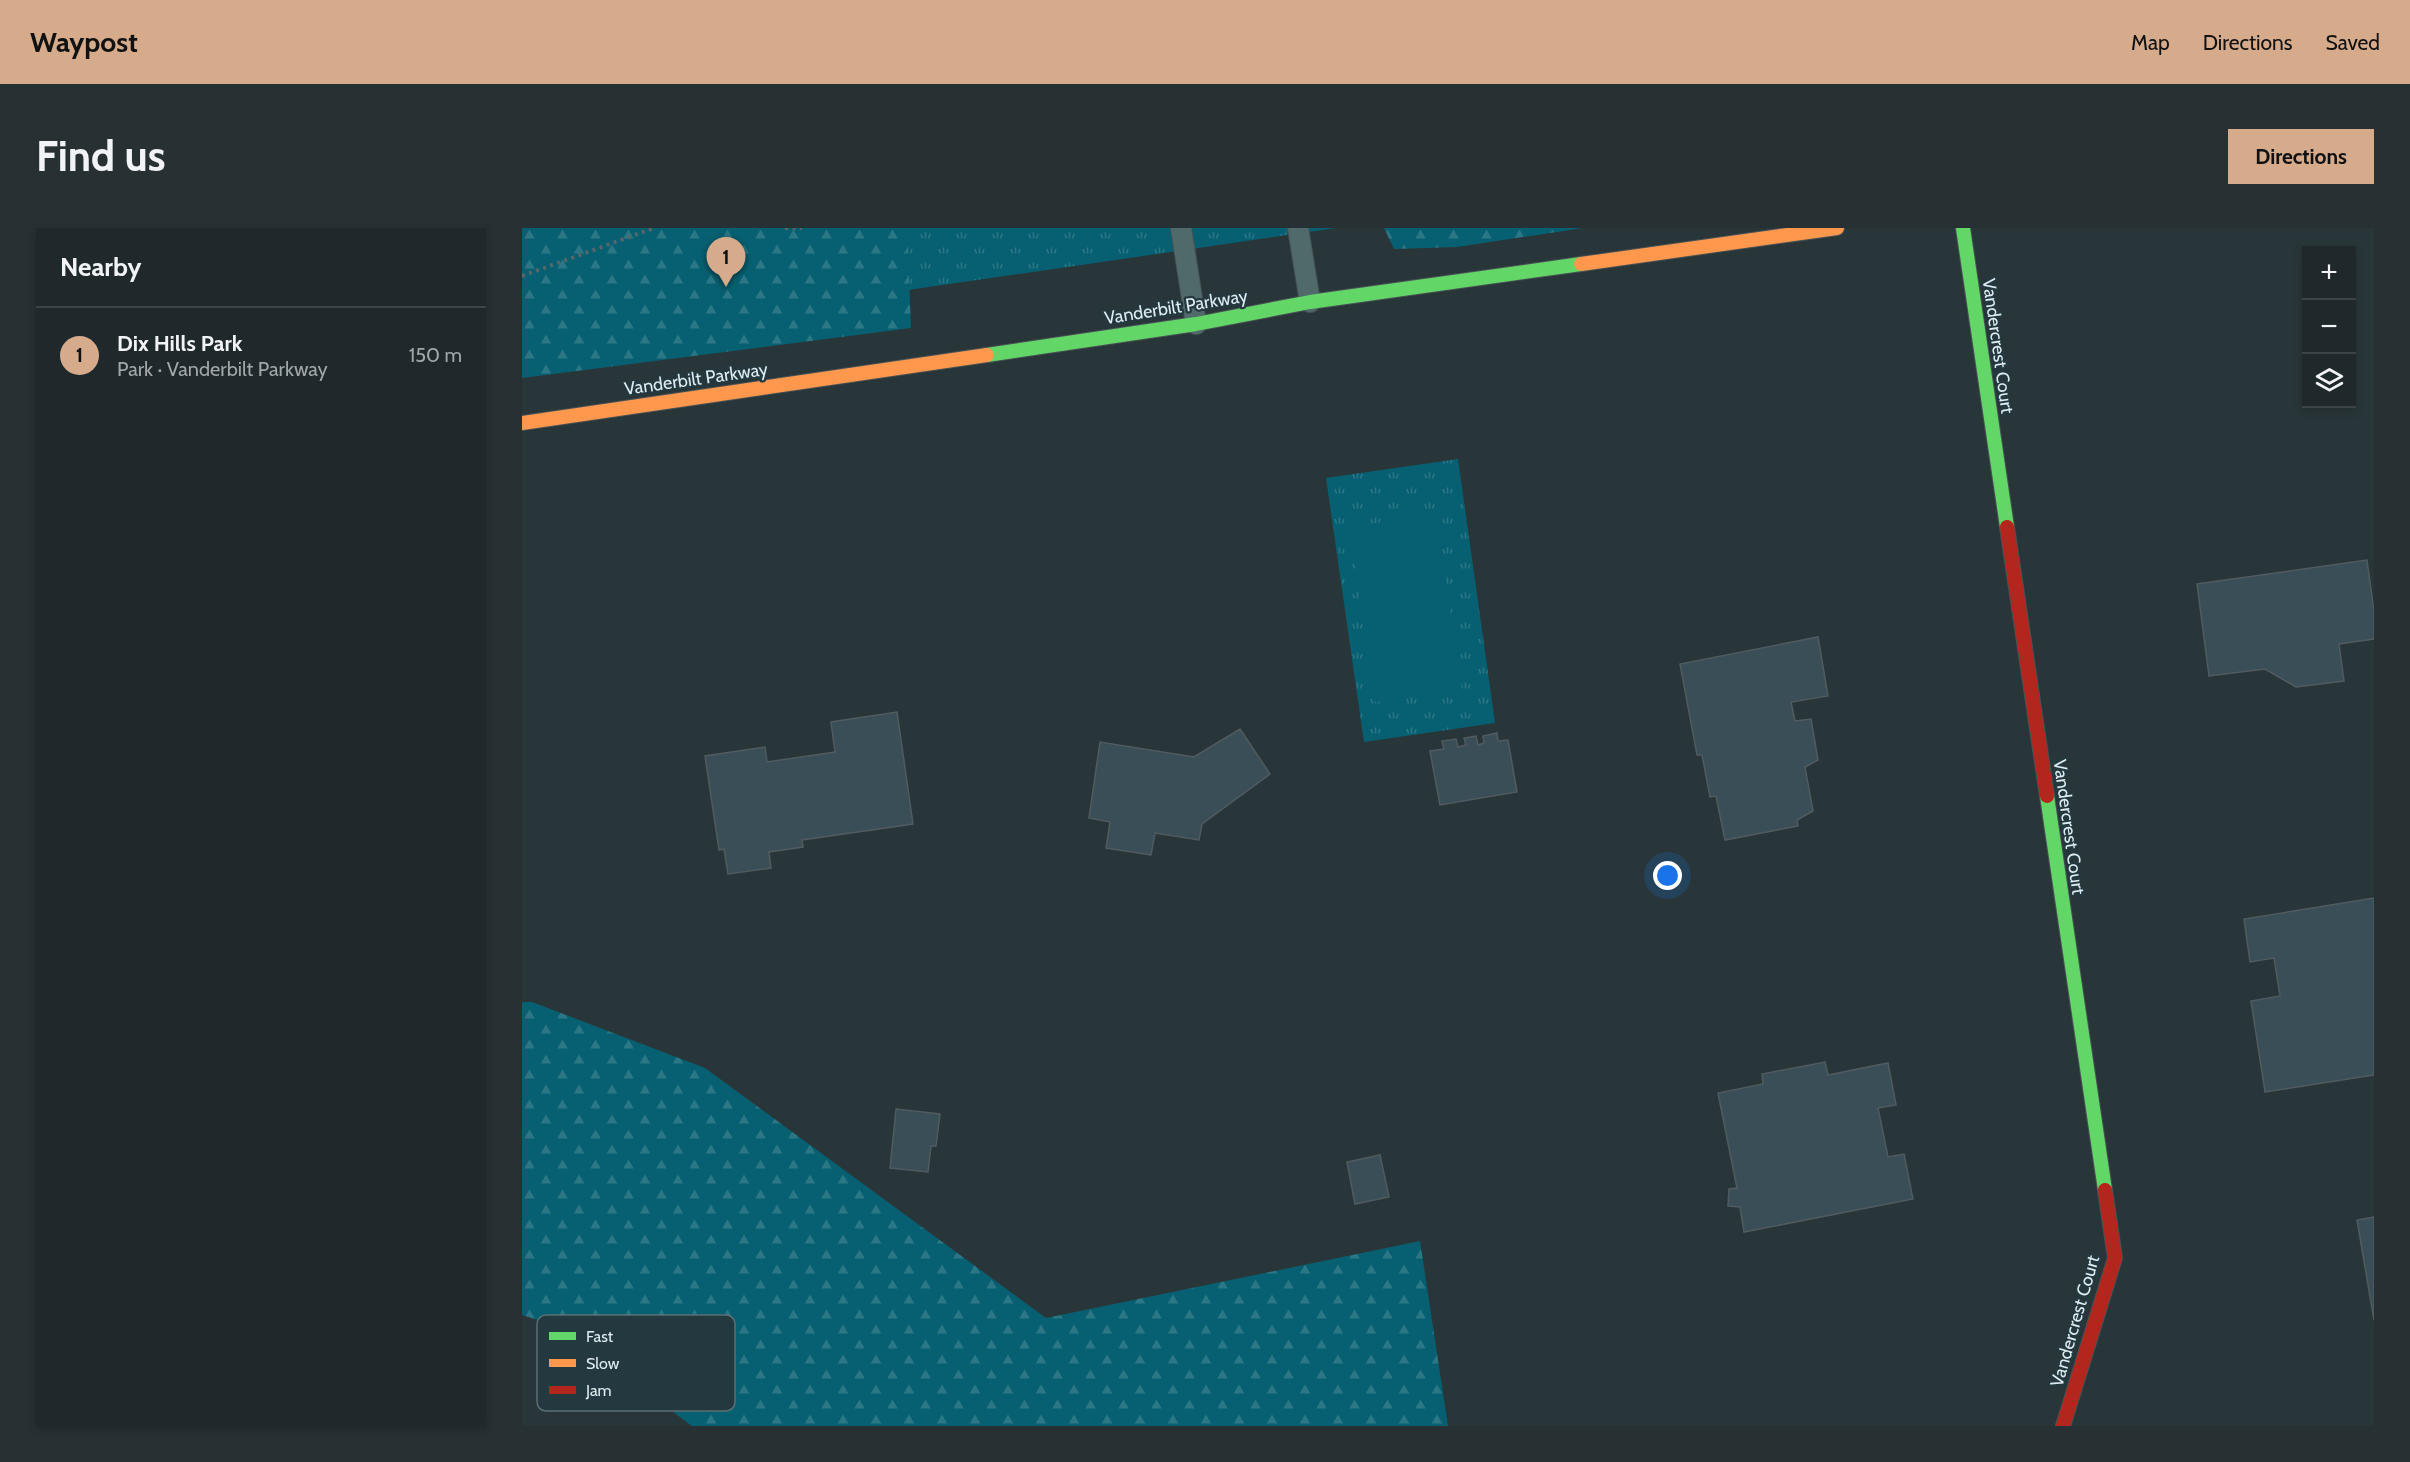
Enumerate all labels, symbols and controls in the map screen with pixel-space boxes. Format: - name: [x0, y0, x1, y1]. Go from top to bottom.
- text: Waypost: [30, 25, 138, 59]
- text: Map: [2131, 30, 2170, 55]
- text: Directions: [2203, 30, 2292, 55]
- text: Saved: [2325, 30, 2380, 55]
- button: Directions: [2228, 129, 2374, 184]
- text: Find us: [36, 130, 165, 182]
- pin: 1: [706, 238, 746, 287]
- map controls: [2302, 246, 2356, 408]
- button: +: [2302, 246, 2356, 300]
- text: Nearby: [60, 251, 141, 283]
- street label: Vandercrest Court: [1978, 277, 2018, 415]
- street label: Vanderbilt Parkway: [1103, 285, 1249, 329]
- button: −: [2302, 300, 2356, 354]
- text: Dix Hills Park: [117, 330, 242, 357]
- text: 1: [76, 343, 83, 367]
- text: 150 m: [409, 343, 462, 367]
- button: layers: [2302, 354, 2356, 408]
- text: Park · Vanderbilt Parkway: [117, 357, 328, 381]
- street label: Vanderbilt Parkway: [623, 358, 769, 400]
- street label: Vandercrest Court: [2049, 758, 2089, 896]
- your location: [1653, 861, 1682, 890]
- street label: Vandercrest Court: [2046, 1253, 2104, 1389]
- legend: [537, 1315, 735, 1411]
- text: Fast: [586, 1327, 614, 1346]
- text: Slow: [586, 1354, 620, 1373]
- text: Jam: [585, 1381, 612, 1400]

